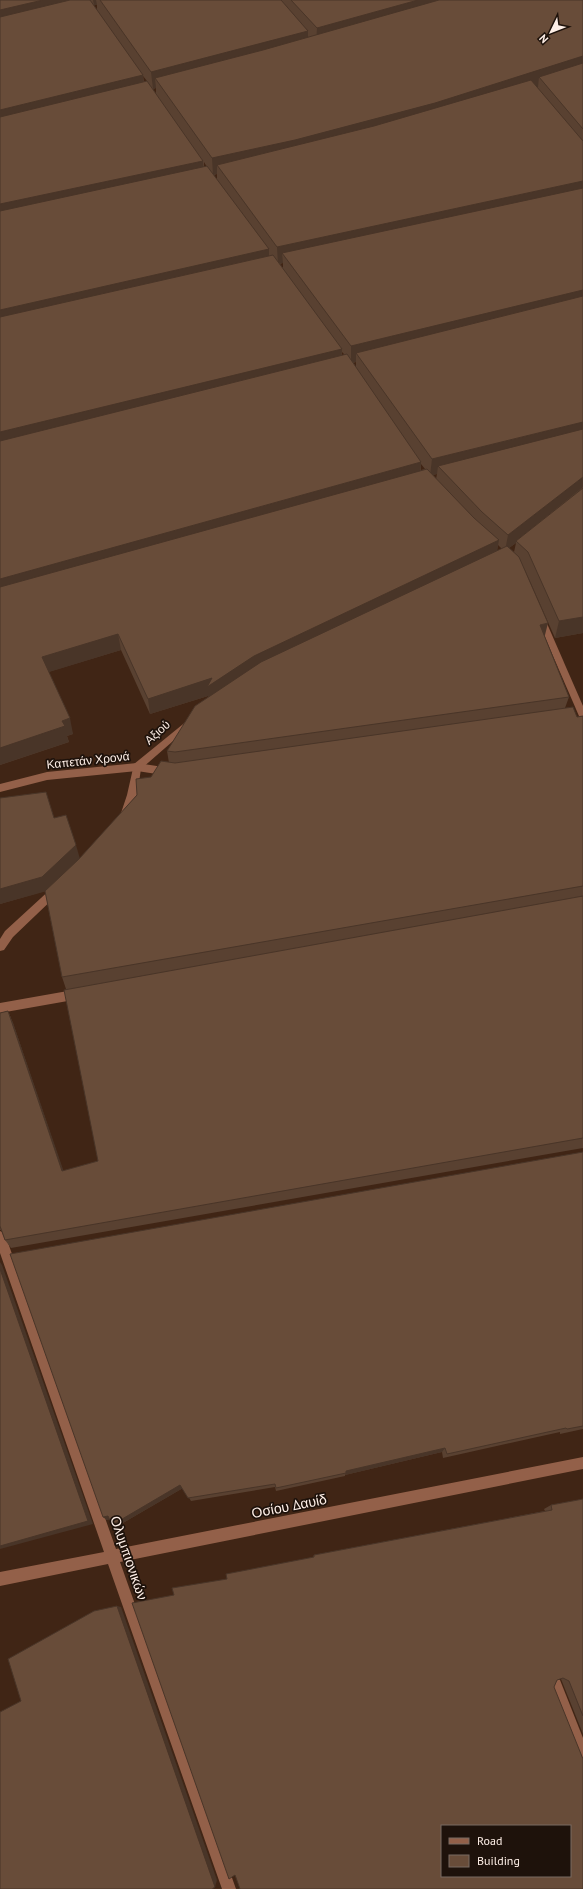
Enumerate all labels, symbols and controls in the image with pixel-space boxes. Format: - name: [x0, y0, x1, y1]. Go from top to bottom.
- north arrow: [531, 12, 571, 52]
- text: N: [536, 31, 551, 46]
- street label: Αξιού: [141, 717, 173, 747]
- street label: Καπετάν Χρονά: [46, 748, 130, 772]
- street label: Οσίου Δαυίδ: [250, 1490, 328, 1522]
- street label: Ολυμπιονικών: [106, 1513, 152, 1603]
- legend: [441, 1825, 571, 1877]
- text: Road: [477, 1833, 502, 1848]
- text: Building: [477, 1853, 520, 1868]

